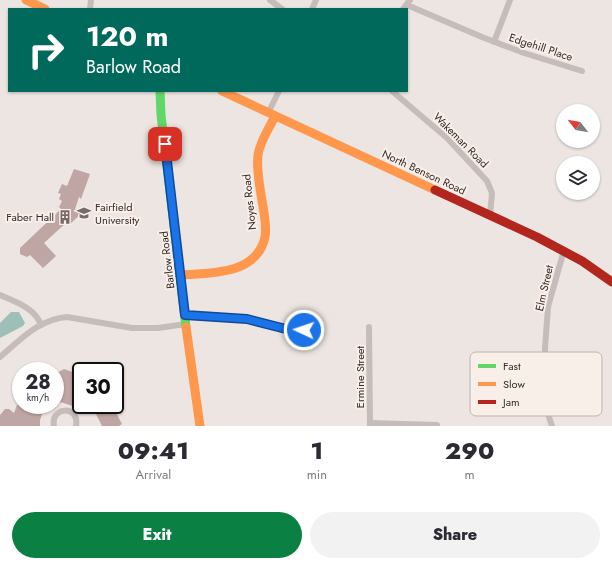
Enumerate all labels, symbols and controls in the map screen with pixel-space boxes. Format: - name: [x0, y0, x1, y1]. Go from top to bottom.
- text: 120 m: [86, 16, 169, 57]
- icon: right: [20, 24, 72, 76]
- street label: Edgehill Place: [507, 29, 575, 65]
- text: Barlow Road: [86, 54, 181, 80]
- north arrow: [556, 104, 600, 148]
- map controls: [556, 104, 600, 200]
- street label: Wakeman Road: [430, 109, 492, 171]
- pin: [148, 127, 182, 161]
- icon: arrive: [154, 133, 176, 155]
- street label: North Benson Road: [379, 146, 469, 198]
- button: layers: [556, 156, 600, 200]
- street label: Noyes Road: [238, 173, 260, 231]
- place label: Fairfield University: [95, 199, 140, 228]
- school or university icon: Fairfield University: [76, 205, 92, 221]
- place label: Faber Hall: [6, 209, 54, 225]
- building icon: Faber Hall: [57, 209, 73, 225]
- street label: Barlow Road: [156, 230, 178, 290]
- street label: Elm Street: [531, 263, 557, 313]
- position arrow: [283, 309, 325, 351]
- street label: Ermine Street: [352, 346, 368, 408]
- legend: [470, 352, 602, 416]
- text: Fast: [503, 358, 521, 374]
- speed limit sign: 30: [72, 362, 124, 414]
- text: 28: [25, 368, 51, 397]
- text: Slow: [503, 376, 525, 392]
- text: km/h: [27, 390, 49, 405]
- text: Jam: [501, 394, 520, 410]
- text: 09:41: [118, 433, 189, 468]
- text: 1: [311, 433, 323, 468]
- text: 290: [445, 433, 494, 468]
- text: Arrival: [135, 465, 171, 484]
- text: min: [307, 465, 327, 484]
- text: m: [464, 465, 475, 484]
- button: Exit: [12, 512, 302, 558]
- button: Share: [310, 512, 600, 558]

